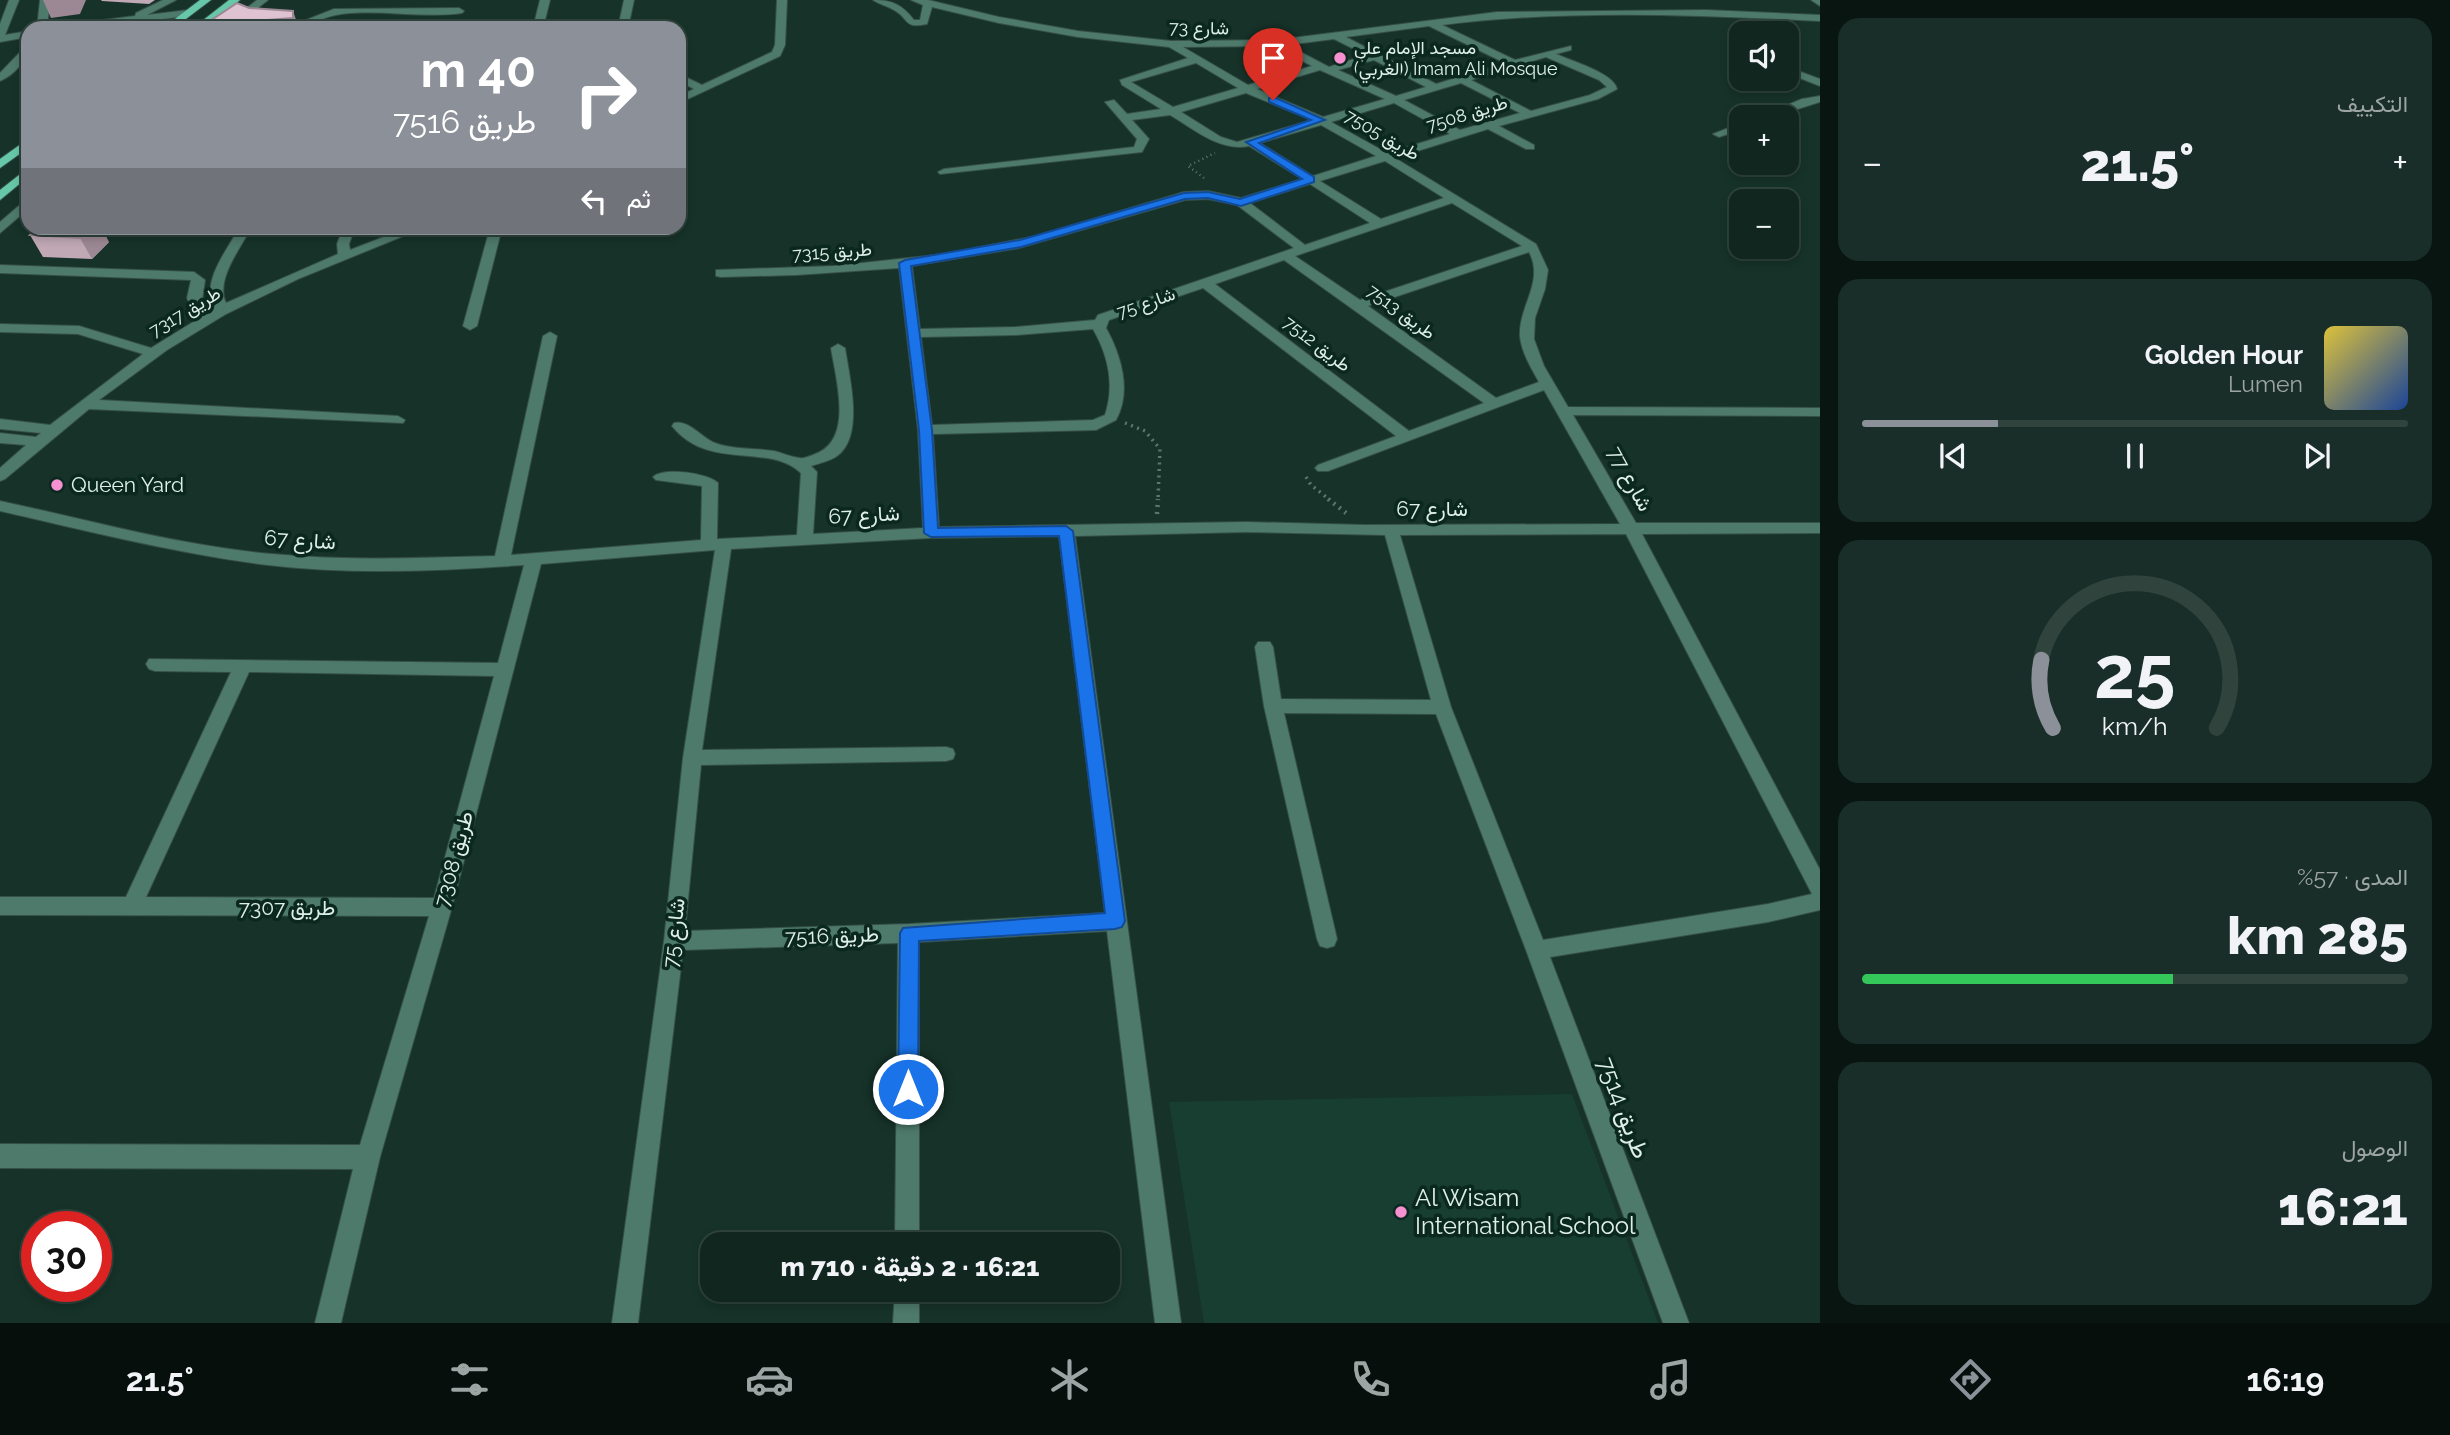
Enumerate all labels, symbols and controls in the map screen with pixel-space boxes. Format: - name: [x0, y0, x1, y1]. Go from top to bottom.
- street label: شارع 73: [1169, 16, 1229, 41]
- map controls: [1729, 21, 1799, 259]
- button: sound: [1729, 21, 1799, 91]
- pin: [1243, 28, 1303, 100]
- place label: مسجد الإمام علي (الغربي) Imam Ali Mosque: [1354, 37, 1558, 84]
- icon: arrive: [1254, 39, 1292, 77]
- text: 40 m: [421, 41, 536, 98]
- icon: right: [560, 49, 651, 140]
- marker: مسجد الإمام علي (الغربي) Imam Ali Mosque: [1332, 50, 1348, 66]
- text: التكييف: [2337, 90, 2408, 117]
- street label: طريق 7508: [1424, 91, 1510, 137]
- text: طريق 7516: [393, 103, 536, 140]
- street label: طريق 7505: [1341, 105, 1423, 165]
- button: +: [1729, 105, 1799, 175]
- text: 21.5°: [2080, 132, 2194, 193]
- text: −: [1862, 140, 1882, 185]
- text: +: [2392, 140, 2408, 185]
- icon: left: [575, 182, 613, 220]
- text: ثم: [627, 184, 651, 214]
- button: −: [1729, 189, 1799, 259]
- street label: طريق 7315: [792, 238, 872, 266]
- street label: طريق 7513: [1362, 280, 1440, 344]
- street label: طريق 7317: [145, 282, 225, 342]
- street label: شارع 75: [1114, 283, 1178, 324]
- street label: طريق 7512: [1279, 311, 1355, 377]
- text: Golden Hour: [2145, 340, 2303, 370]
- text: Lumen: [2228, 370, 2303, 397]
- icon: previous: [1934, 437, 1972, 475]
- icon: pause: [2116, 437, 2154, 475]
- icon: next: [2298, 437, 2336, 475]
- street label: شارع 77: [1601, 442, 1658, 516]
- place label: Queen Yard: [71, 472, 184, 497]
- marker: Queen Yard: [49, 477, 65, 493]
- street label: شارع 67: [1396, 496, 1468, 523]
- street label: شارع 67: [828, 500, 900, 531]
- street label: شارع 67: [263, 525, 337, 556]
- text: 25: [2094, 630, 2176, 715]
- text: km/h: [2102, 710, 2168, 740]
- street label: طريق 7308: [429, 808, 479, 910]
- text: المدى · 57%: [2297, 863, 2408, 890]
- street label: طريق 7307: [239, 895, 335, 921]
- street label: شارع 75: [657, 897, 692, 969]
- text: 285 km: [2227, 905, 2408, 966]
- street label: طريق 7516: [785, 921, 879, 951]
- position arrow: [871, 1052, 945, 1126]
- street label: طريق 7514: [1590, 1053, 1656, 1163]
- text: الوصول: [2342, 1134, 2408, 1161]
- text: 16:21: [2278, 1176, 2408, 1237]
- place label: Al Wisam International School: [1415, 1183, 1636, 1240]
- marker: Al Wisam International School: [1393, 1204, 1409, 1220]
- speed limit sign: 30: [21, 1211, 112, 1302]
- text: 16:21 · 2 دقيقة · 710 m: [780, 1252, 1040, 1282]
- icon: filters: [445, 1355, 494, 1404]
- icon: car: [745, 1355, 794, 1404]
- icon: climate: [1045, 1355, 1094, 1404]
- icon: phone: [1346, 1355, 1395, 1404]
- icon: music: [1646, 1355, 1695, 1404]
- icon: directions: [1946, 1355, 1995, 1404]
- text: 21.5°: [126, 1361, 194, 1398]
- text: 16:19: [2247, 1361, 2324, 1398]

